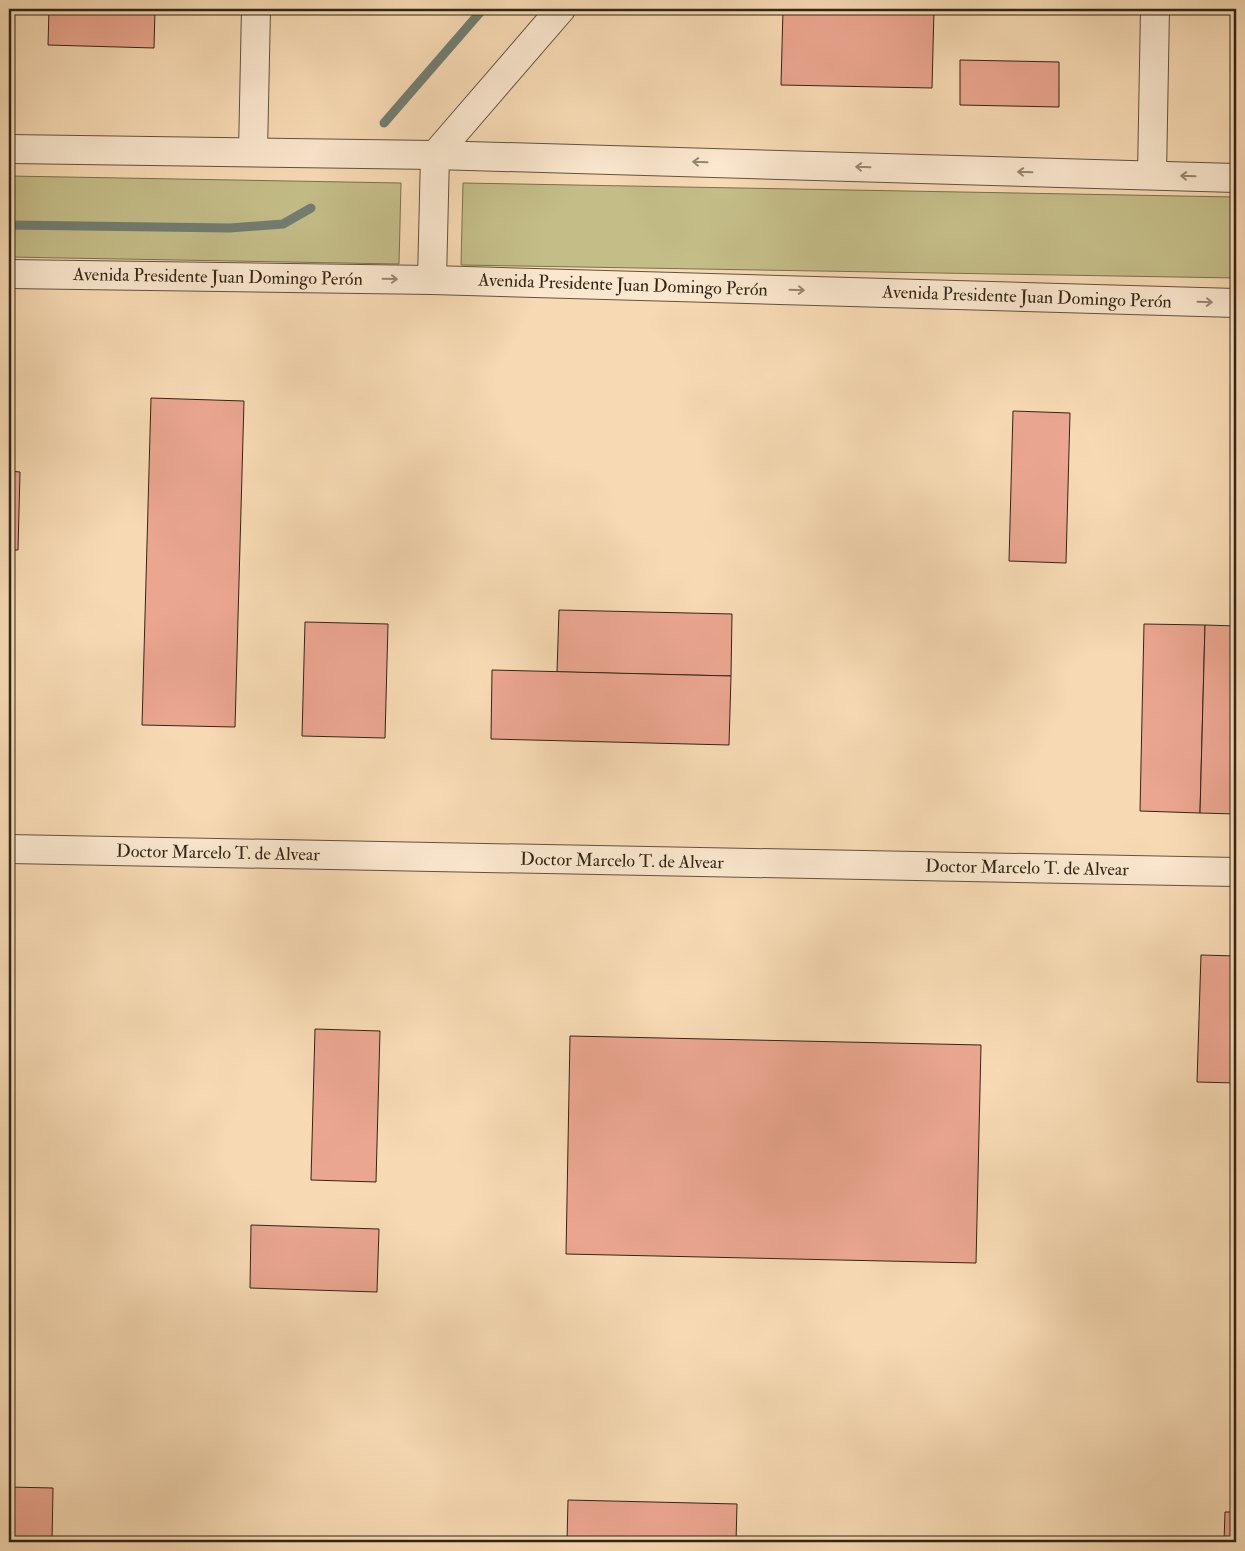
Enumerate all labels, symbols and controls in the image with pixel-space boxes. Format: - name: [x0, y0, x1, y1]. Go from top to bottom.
- one-way arrow: [692, 158, 708, 167]
- one-way arrow: [855, 162, 871, 172]
- one-way arrow: [1017, 167, 1033, 176]
- one-way arrow: [1180, 172, 1196, 181]
- street label: Avenida Presidente Juan Domingo Perón: [72, 263, 363, 291]
- street label: Avenida Presidente Juan Domingo Perón: [477, 268, 768, 302]
- one-way arrow: [382, 274, 398, 284]
- street label: Avenida Presidente Juan Domingo Perón: [881, 280, 1172, 314]
- one-way arrow: [789, 285, 805, 295]
- one-way arrow: [1196, 297, 1212, 307]
- street label: Doctor Marcelo T. de Alvear: [116, 840, 320, 866]
- street label: Doctor Marcelo T. de Alvear: [520, 848, 724, 874]
- street label: Doctor Marcelo T. de Alvear: [925, 855, 1129, 881]

